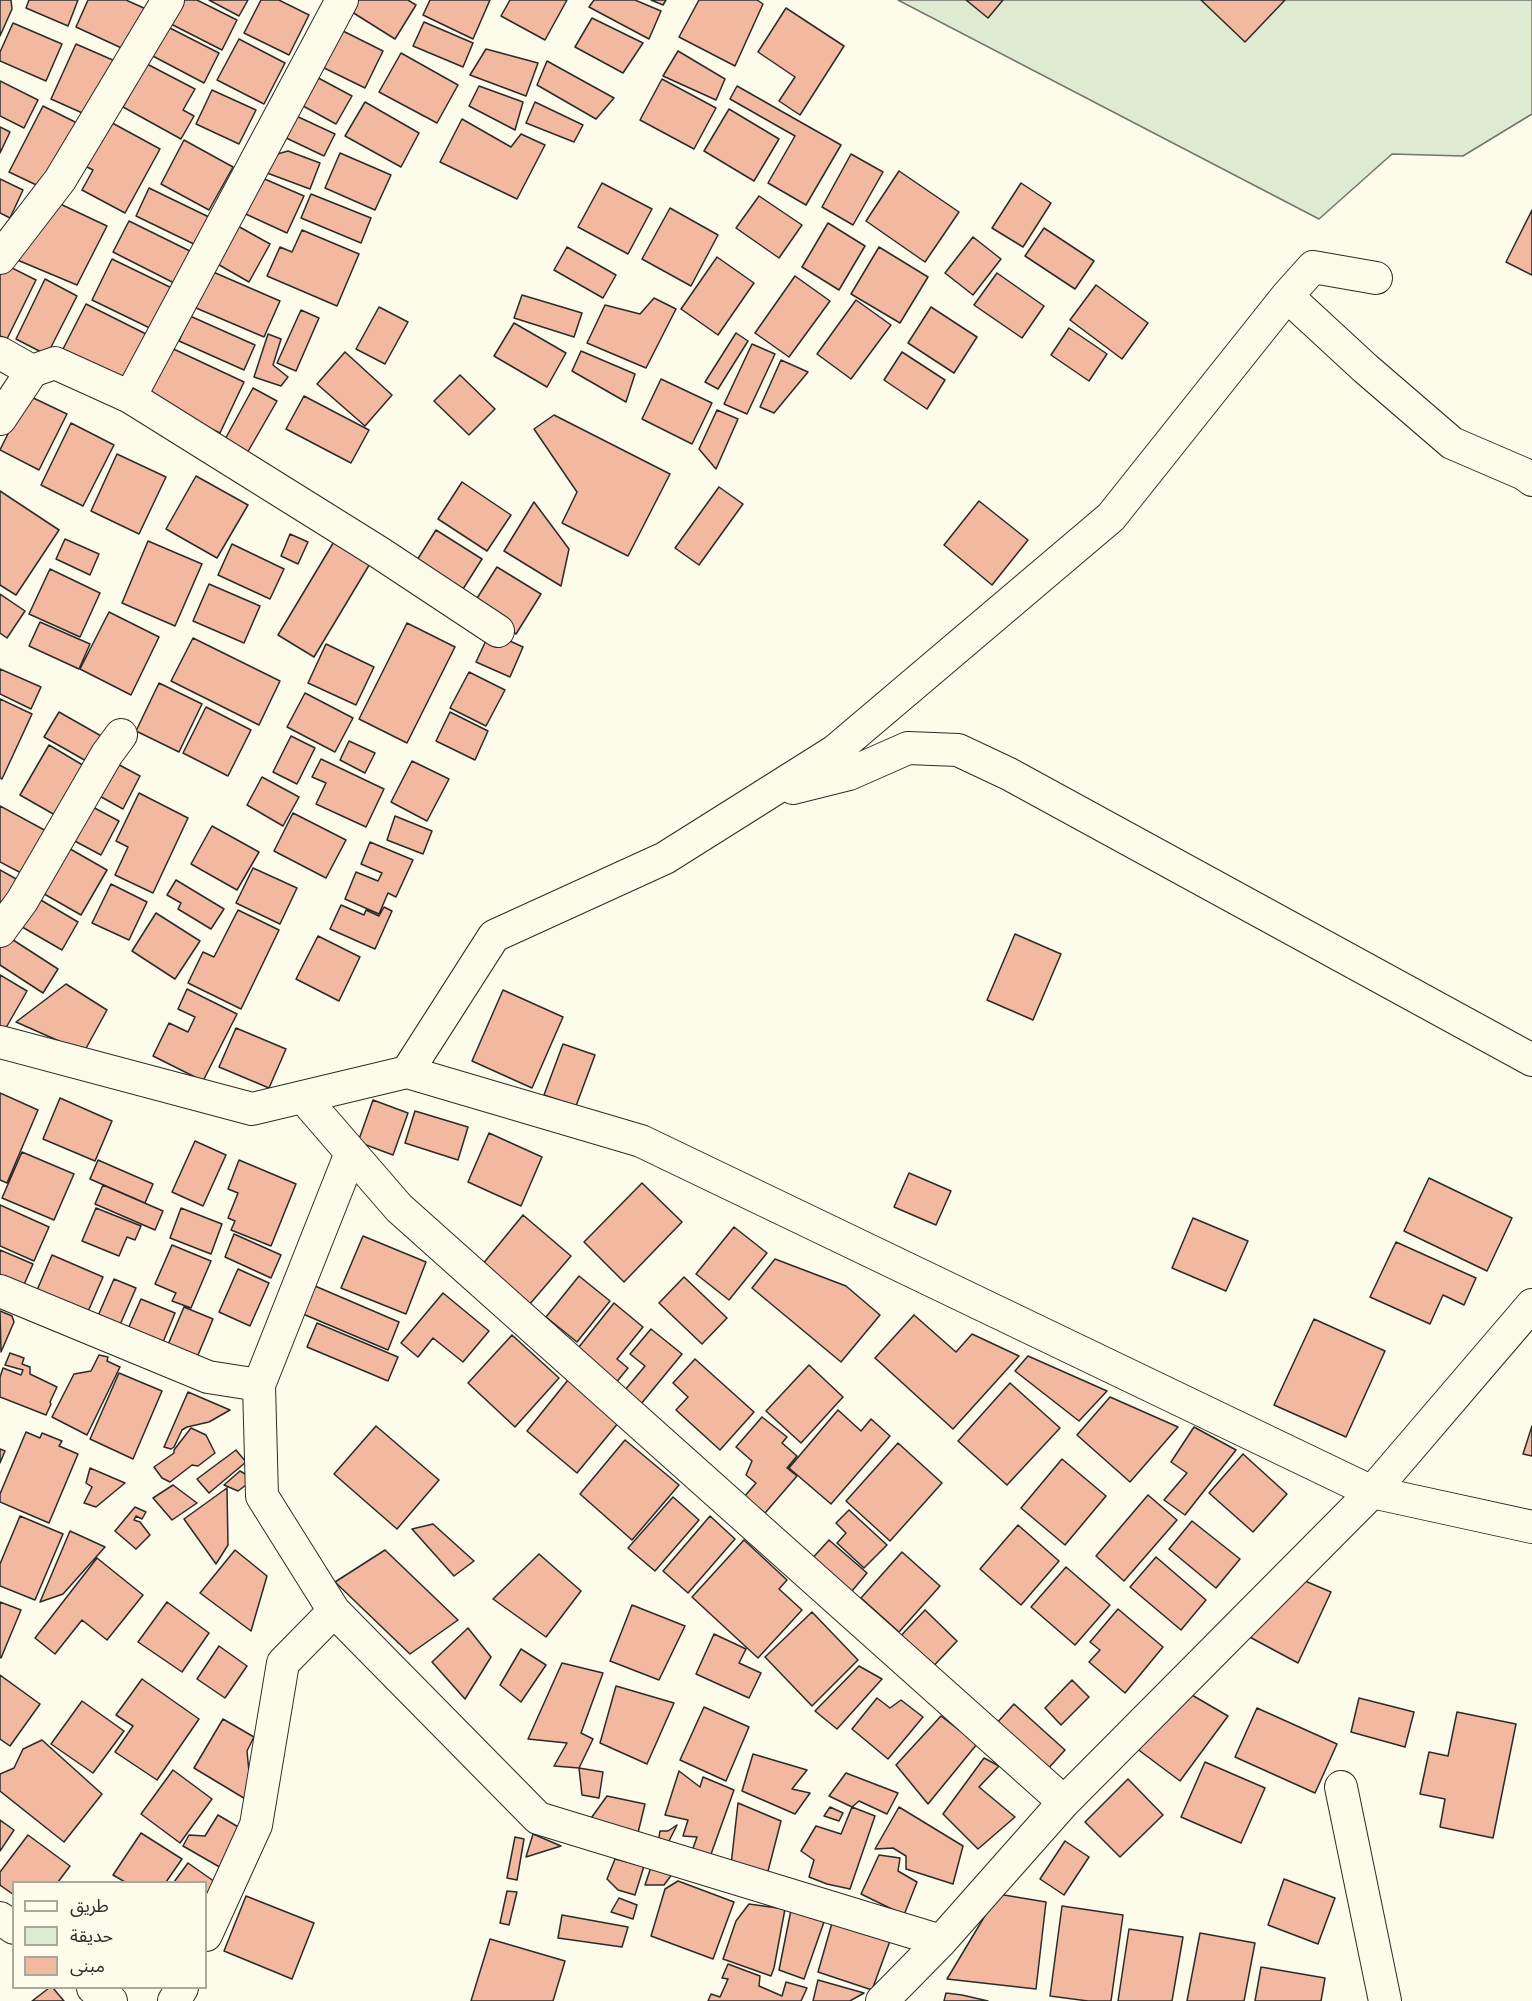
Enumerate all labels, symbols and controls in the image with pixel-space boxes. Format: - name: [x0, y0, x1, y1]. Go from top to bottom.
- legend: [12, 1881, 207, 1989]
- text: طريق: [70, 1895, 109, 1917]
- text: حديقة: [70, 1925, 113, 1947]
- text: مبنى: [70, 1955, 105, 1977]

